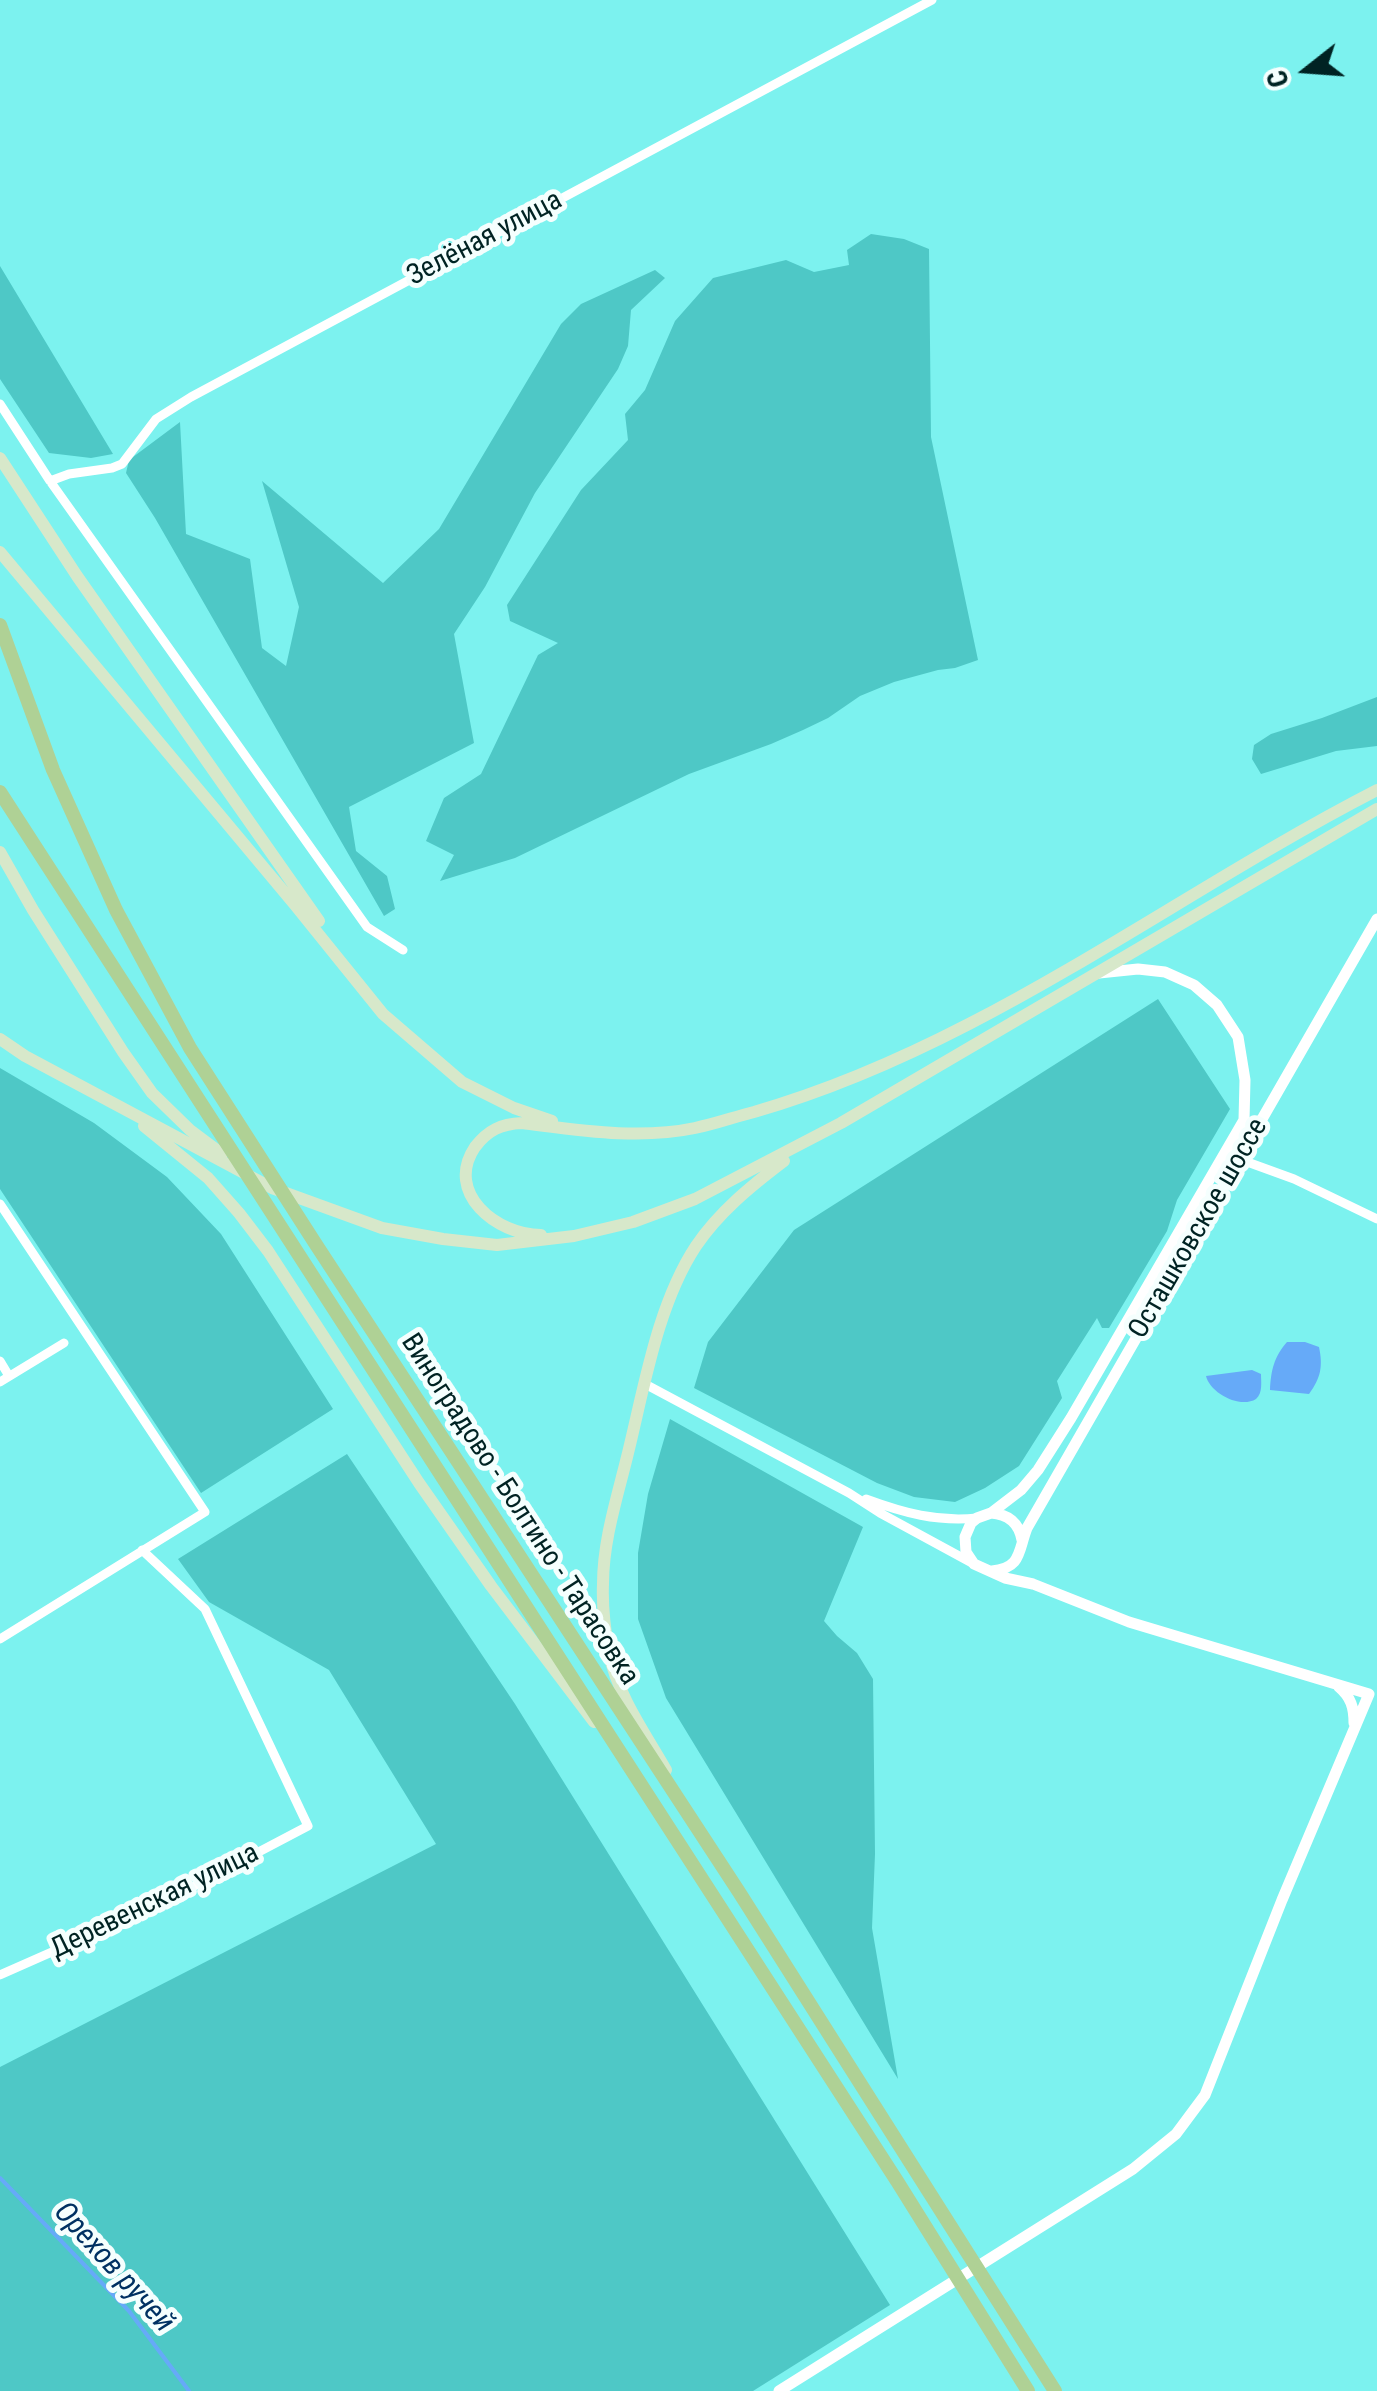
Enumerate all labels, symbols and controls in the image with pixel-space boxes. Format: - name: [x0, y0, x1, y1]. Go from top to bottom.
- north arrow: [1257, 20, 1357, 120]
- text: С: [1260, 66, 1296, 91]
- street label: Зелёная улица: [402, 184, 568, 294]
- street label: Осташковское шоссе: [1122, 1113, 1276, 1345]
- street label: Виноградово - Болтино - Тарасовка: [393, 1328, 645, 1692]
- street label: Деревенская улица: [45, 1837, 265, 1967]
- water label: Орехов ручей: [45, 2195, 181, 2341]

